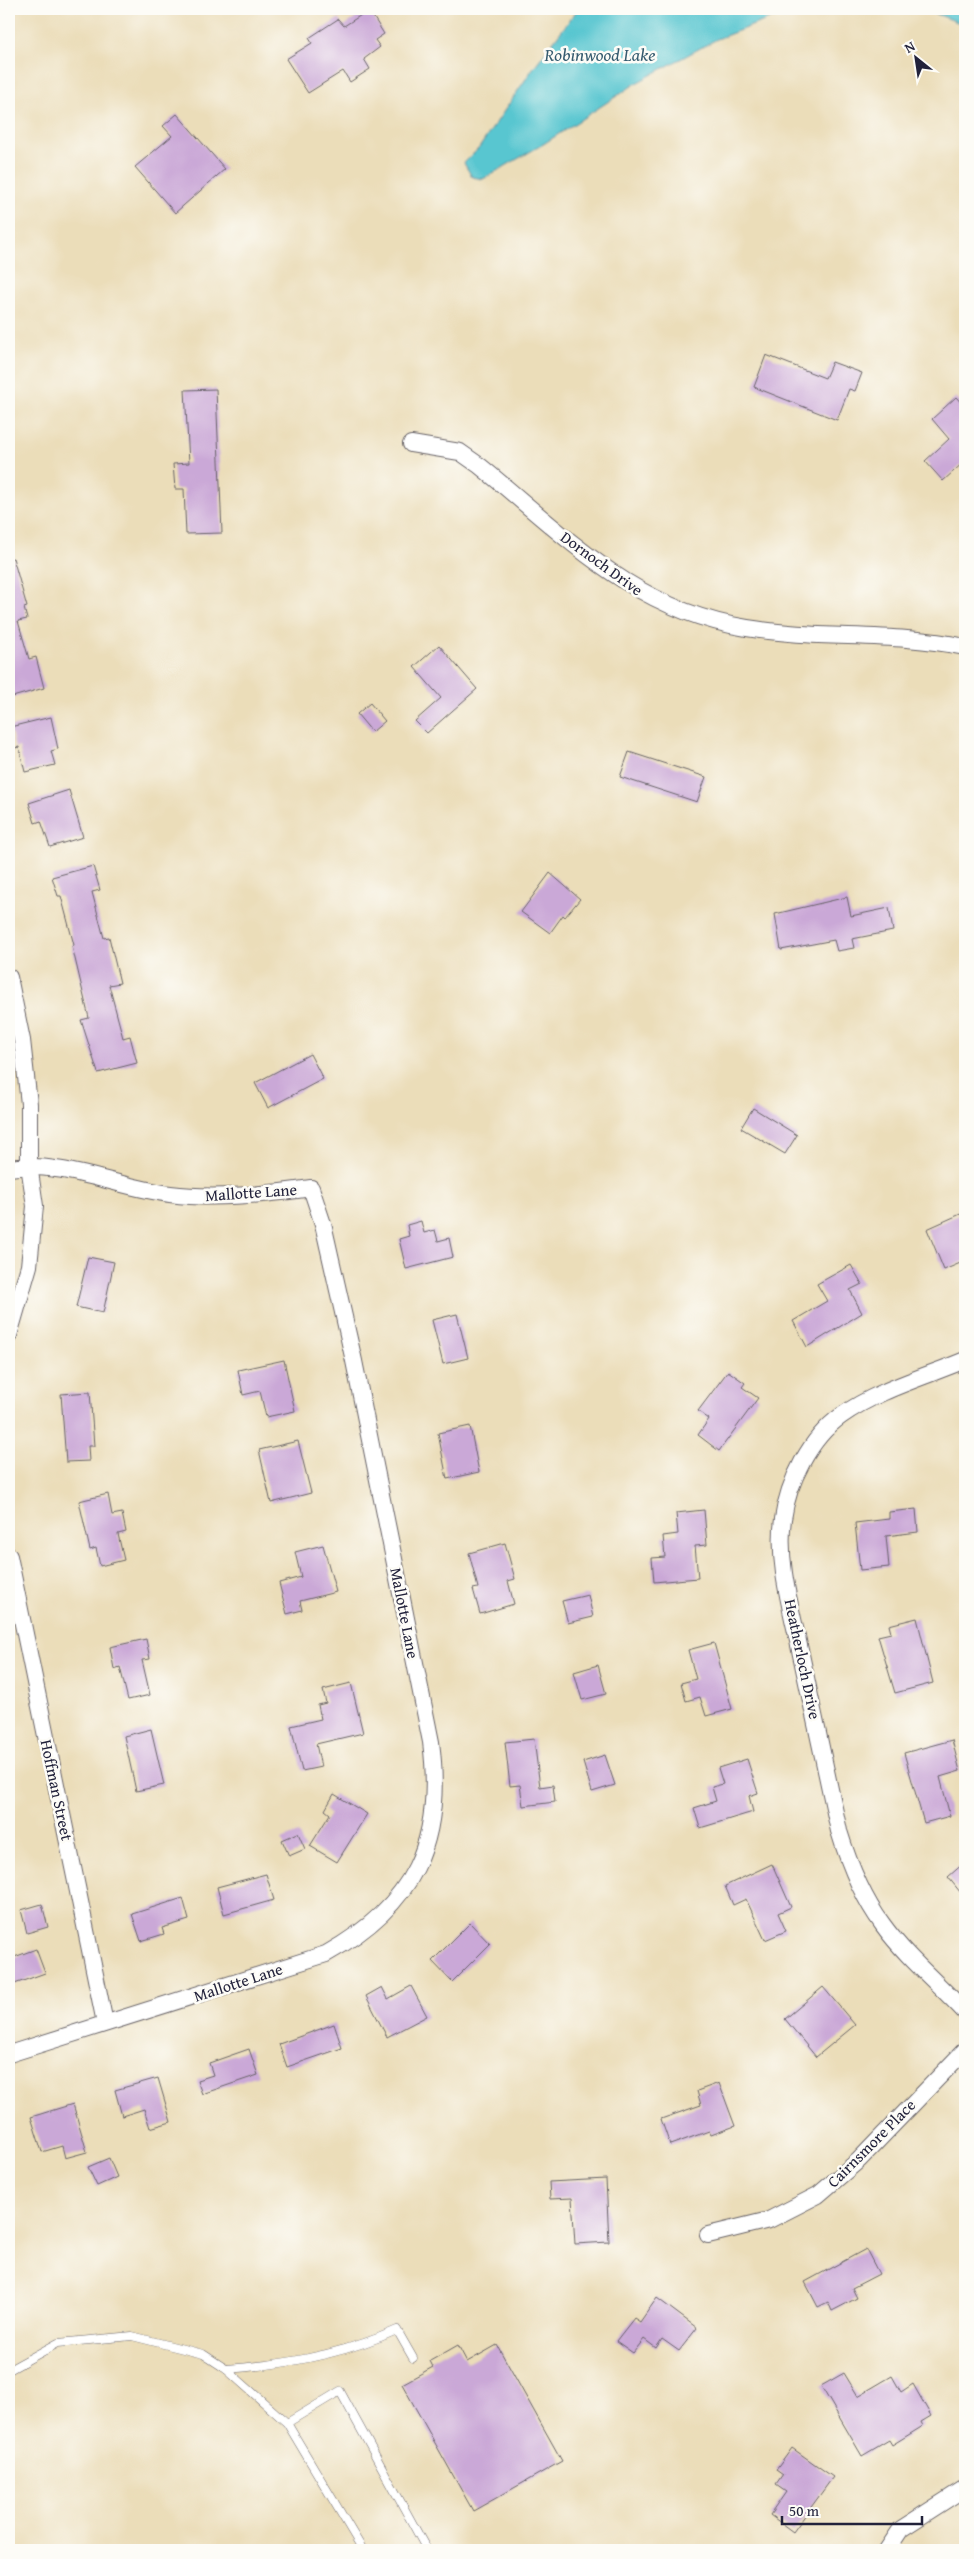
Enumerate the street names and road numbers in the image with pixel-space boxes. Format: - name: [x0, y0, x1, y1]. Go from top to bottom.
- street label: Dornoch Drive: [556, 525, 648, 601]
- street label: Mallotte Lane: [204, 1177, 298, 1207]
- street label: Mallotte Lane: [384, 1566, 426, 1660]
- street label: Heatherloch Drive: [779, 1597, 827, 1721]
- street label: Hoffman Street: [35, 1737, 79, 1843]
- street label: Mallotte Lane: [191, 1956, 285, 2008]
- street label: Cairnsmore Place: [821, 2093, 921, 2193]

